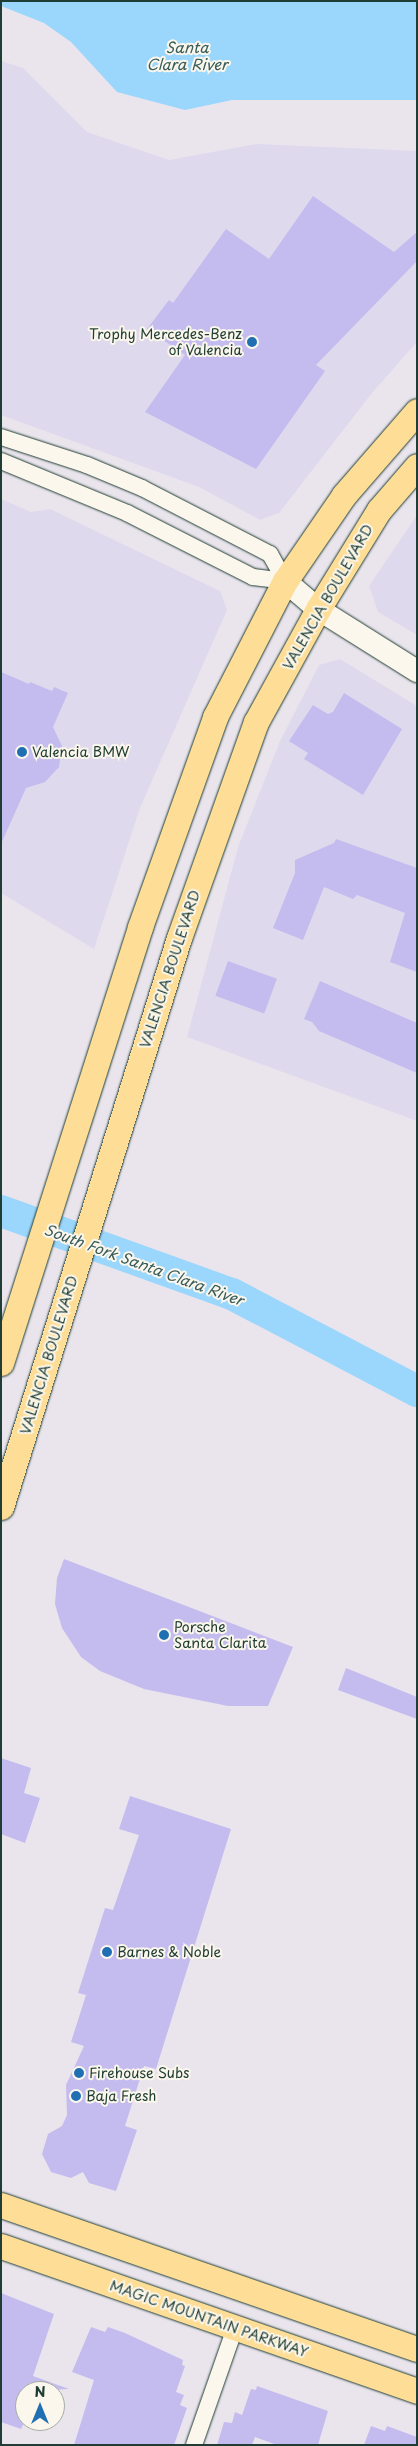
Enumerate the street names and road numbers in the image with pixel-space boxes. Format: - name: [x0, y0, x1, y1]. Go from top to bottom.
- street label: VALENCIA BOULEVARD: [280, 522, 376, 672]
- street label: VALENCIA BOULEVARD: [137, 888, 203, 1050]
- street label: VALENCIA BOULEVARD: [17, 1274, 81, 1436]
- street label: MAGIC MOUNTAIN PARKWAY: [107, 2277, 311, 2361]

